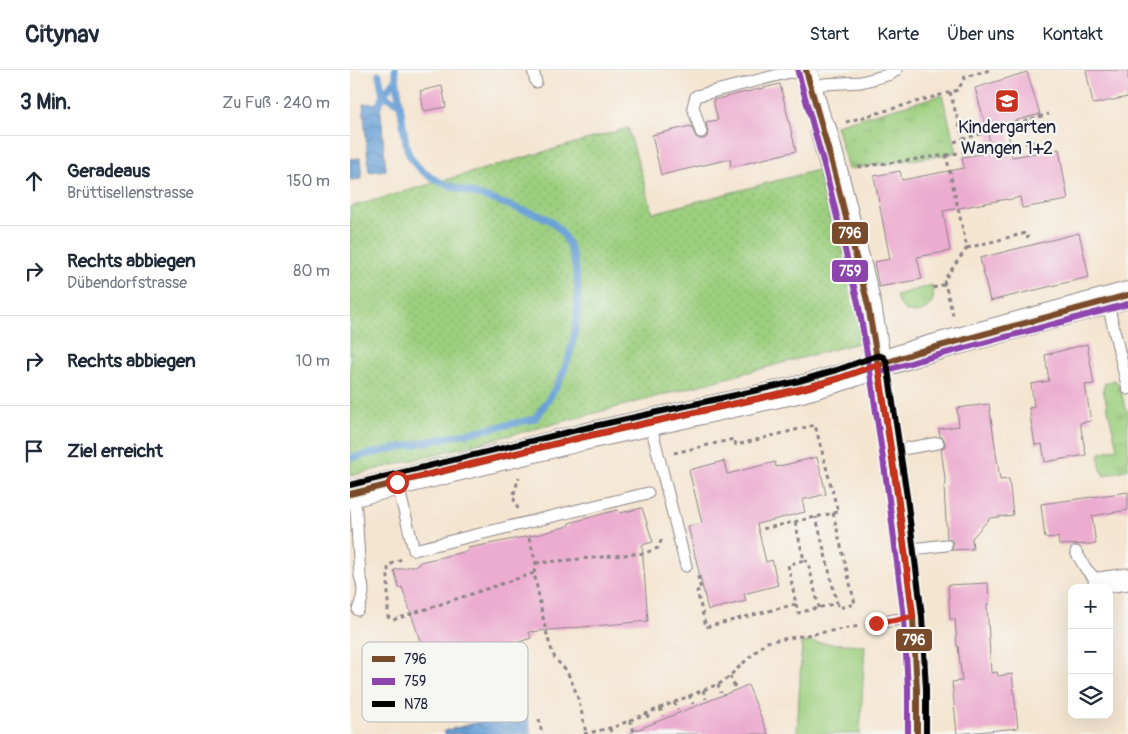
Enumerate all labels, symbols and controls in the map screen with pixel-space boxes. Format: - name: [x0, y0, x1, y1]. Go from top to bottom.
- text: Citynav: [25, 20, 100, 49]
- text: Start: [809, 23, 849, 46]
- text: Karte: [877, 23, 919, 46]
- text: Über uns: [947, 23, 1014, 46]
- text: Kontakt: [1042, 23, 1103, 46]
- school or university icon: Kindergarten Wangen 1+2: [994, 88, 1020, 114]
- text: 3 Min.: [20, 89, 71, 116]
- text: Zu Fuß · 240 m: [222, 93, 330, 113]
- place label: Kindergarten Wangen 1+2: [958, 116, 1056, 160]
- text: Geradeaus: [67, 159, 150, 183]
- icon: ahead: [20, 167, 48, 195]
- text: 150 m: [286, 171, 330, 191]
- text: Brüttisellenstrasse: [67, 183, 194, 203]
- line badge: 796: [831, 221, 869, 245]
- text: 796: [839, 225, 861, 242]
- text: Rechts abbiegen: [67, 249, 196, 273]
- icon: right: [20, 257, 48, 285]
- line badge: 759: [831, 259, 869, 283]
- text: 80 m: [293, 261, 330, 281]
- text: 759: [839, 263, 861, 280]
- text: Dübendorfstrasse: [67, 273, 187, 293]
- icon: right: [20, 347, 48, 375]
- text: Rechts abbiegen: [67, 349, 196, 373]
- text: 10 m: [295, 351, 330, 371]
- icon: arrive: [20, 437, 48, 465]
- text: Ziel erreicht: [67, 439, 163, 463]
- route start: [386, 471, 409, 494]
- map controls: [1068, 584, 1113, 719]
- button: +: [1068, 584, 1113, 629]
- route end: [865, 612, 888, 635]
- line badge: 796: [895, 628, 933, 652]
- button: −: [1068, 629, 1113, 674]
- text: 796: [903, 632, 925, 649]
- legend: [362, 642, 528, 722]
- text: 796: [404, 651, 427, 668]
- text: 759: [404, 673, 426, 690]
- button: layers: [1068, 674, 1113, 719]
- text: N78: [404, 696, 428, 713]

